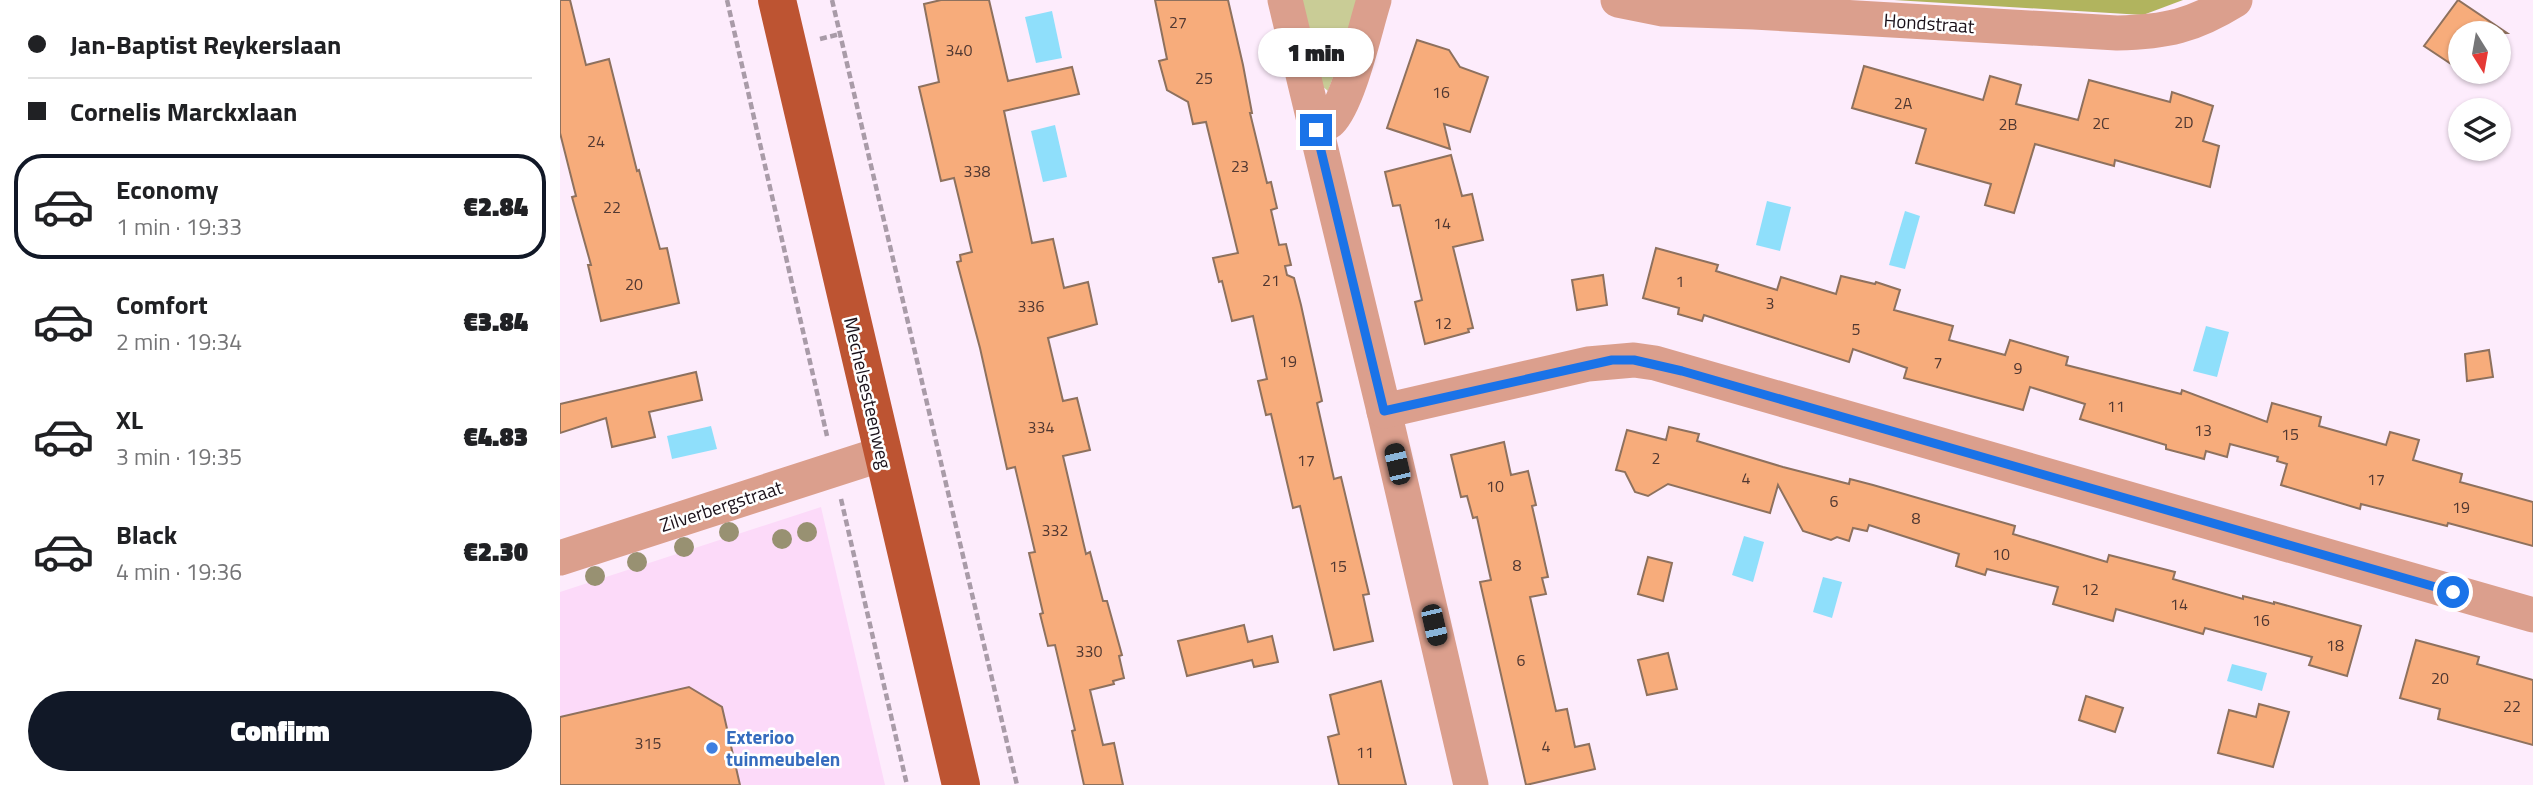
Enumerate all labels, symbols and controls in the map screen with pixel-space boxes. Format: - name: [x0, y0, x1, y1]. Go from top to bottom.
- street label: Hondstraat: [1883, 5, 1976, 40]
- house number: 27: [1169, 10, 1187, 34]
- north arrow: [2448, 21, 2511, 84]
- map controls: [2448, 21, 2511, 161]
- text: Jan-Baptist Reykerslaan: [70, 25, 341, 64]
- callout: 1 min: [1258, 29, 1374, 78]
- text: 1 min: [1287, 35, 1345, 70]
- house number: 340: [946, 38, 972, 62]
- house number: 25: [1195, 66, 1213, 90]
- house number: 16: [1432, 80, 1450, 104]
- house number: 2A: [1894, 91, 1913, 115]
- text: Cornelis Marckxlaan: [70, 92, 297, 131]
- button: layers: [2448, 98, 2511, 161]
- house number: 2D: [2174, 110, 2194, 134]
- house number: 2C: [2092, 111, 2110, 135]
- house number: 2B: [1999, 112, 2018, 136]
- route end: [1300, 114, 1332, 146]
- house number: 24: [587, 129, 605, 153]
- house number: 23: [1231, 154, 1249, 178]
- house number: 338: [964, 159, 990, 183]
- text: Economy: [116, 170, 218, 209]
- icon: car: [32, 175, 95, 238]
- text: €2.84: [463, 187, 528, 226]
- house number: 22: [603, 195, 621, 219]
- text: 1 min · 19:33: [116, 209, 242, 244]
- house number: 14: [1433, 211, 1451, 235]
- house number: 21: [1262, 268, 1280, 292]
- house number: 1: [1676, 269, 1684, 293]
- house number: 20: [625, 272, 643, 296]
- text: Comfort: [116, 285, 208, 324]
- icon: car: [32, 290, 95, 353]
- house number: 3: [1766, 291, 1774, 315]
- house number: 336: [1018, 294, 1044, 318]
- text: €3.84: [463, 302, 528, 341]
- house number: 12: [1434, 311, 1452, 335]
- street label: Mechelsesteenweg: [837, 314, 900, 472]
- house number: 5: [1852, 317, 1861, 341]
- text: 2 min · 19:34: [116, 324, 242, 359]
- house number: 19: [1279, 349, 1297, 373]
- house number: 7: [1934, 350, 1942, 374]
- house number: 9: [2014, 356, 2023, 380]
- house number: 11: [2107, 394, 2125, 418]
- text: XL: [116, 400, 143, 439]
- icon: car: [32, 405, 95, 468]
- house number: 334: [1028, 415, 1054, 439]
- text: €4.83: [463, 417, 528, 456]
- house number: 13: [2194, 418, 2212, 442]
- house number: 15: [2281, 422, 2299, 446]
- text: 3 min · 19:35: [116, 439, 242, 474]
- car: [1383, 441, 1412, 487]
- house number: 2: [1652, 446, 1660, 470]
- house number: 17: [1297, 448, 1315, 472]
- house number: 4: [1742, 466, 1751, 490]
- house number: 17: [2367, 467, 2385, 491]
- street label: Zilverbergstraat: [656, 472, 786, 539]
- house number: 10: [1486, 474, 1504, 498]
- house number: 6: [1830, 489, 1839, 513]
- house number: 19: [2452, 495, 2470, 519]
- house number: 8: [1912, 506, 1921, 530]
- text: Black: [116, 515, 177, 554]
- house number: 332: [1042, 518, 1068, 542]
- icon: car: [32, 520, 95, 583]
- text: €2.30: [463, 532, 528, 571]
- house number: 10: [1992, 542, 2010, 566]
- house number: 8: [1513, 553, 1522, 577]
- text: 4 min · 19:36: [116, 554, 242, 589]
- house number: 15: [1329, 554, 1347, 578]
- route start: [2437, 576, 2469, 608]
- house number: 12: [2081, 577, 2099, 601]
- house number: 14: [2170, 592, 2188, 616]
- car: [1420, 602, 1449, 648]
- house number: 16: [2252, 608, 2270, 632]
- house number: 18: [2326, 633, 2344, 657]
- house number: 330: [1076, 639, 1102, 663]
- house number: 6: [1517, 648, 1526, 672]
- house number: 20: [2431, 666, 2449, 690]
- button: Confirm: [28, 691, 532, 771]
- house number: 22: [2503, 694, 2521, 718]
- place label: Exterioo tuinmeubelen: [726, 722, 840, 773]
- house number: 315: [635, 731, 661, 755]
- house number: 4: [1542, 734, 1551, 758]
- marker: Exterioo tuinmeubelen: [704, 740, 720, 756]
- house number: 11: [1356, 740, 1374, 764]

